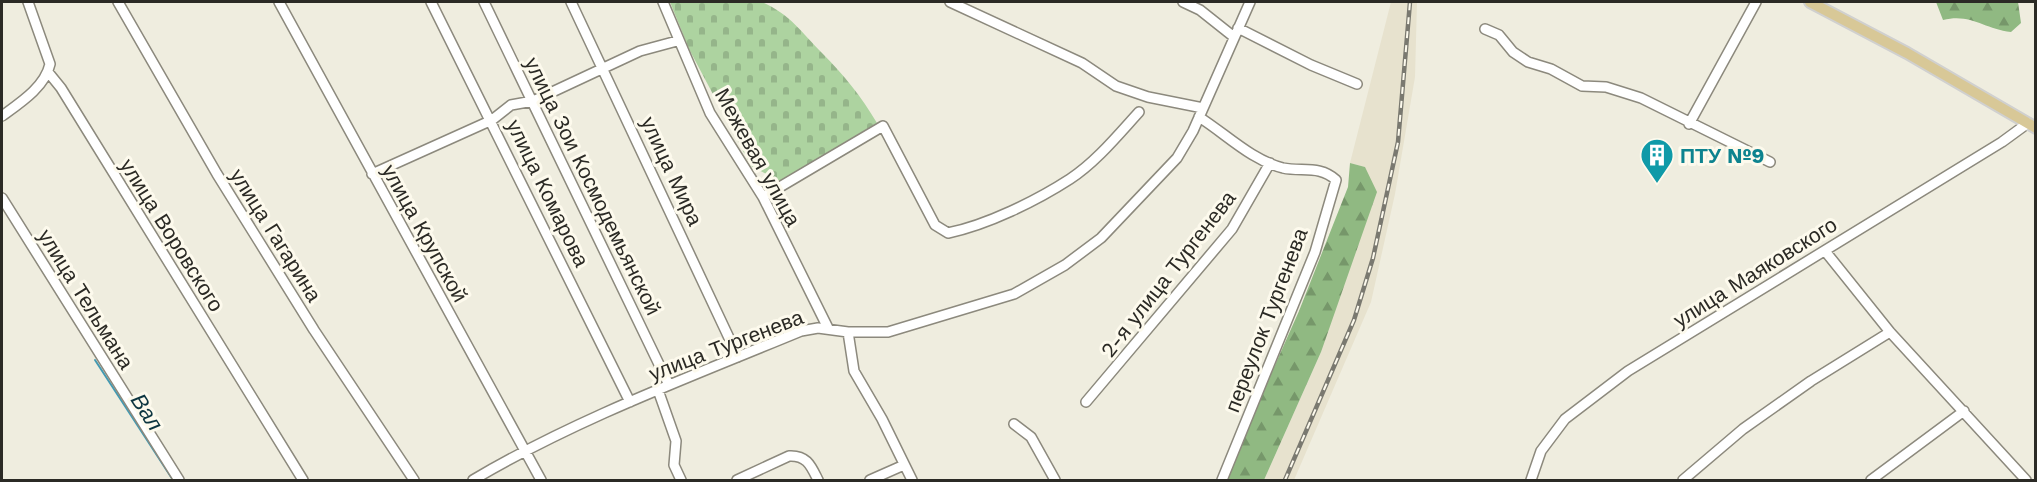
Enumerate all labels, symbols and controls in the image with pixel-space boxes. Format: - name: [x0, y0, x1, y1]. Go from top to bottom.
- street label: улица Зои Космодемьянской: [520, 53, 666, 319]
- street label: Межевая улица: [710, 84, 806, 231]
- street label: улица Мира: [636, 112, 708, 230]
- street label: улица Комарова: [502, 115, 595, 271]
- building icon: ПТУ №9: [1639, 137, 1675, 184]
- place label: ПТУ №9: [1680, 143, 1764, 168]
- street label: улица Воровского: [115, 154, 229, 316]
- street label: улица Крупской: [377, 160, 473, 306]
- street label: улица Гагарина: [225, 164, 327, 306]
- street label: 2-я улица Тургенева: [1095, 186, 1241, 362]
- street label: улица Маяковского: [1669, 212, 1841, 332]
- street label: улица Тельмана: [33, 224, 139, 374]
- street label: переулок Тургенева: [1219, 224, 1313, 416]
- street label: улица Тургенева: [645, 304, 807, 386]
- water label: Вал: [126, 389, 168, 435]

